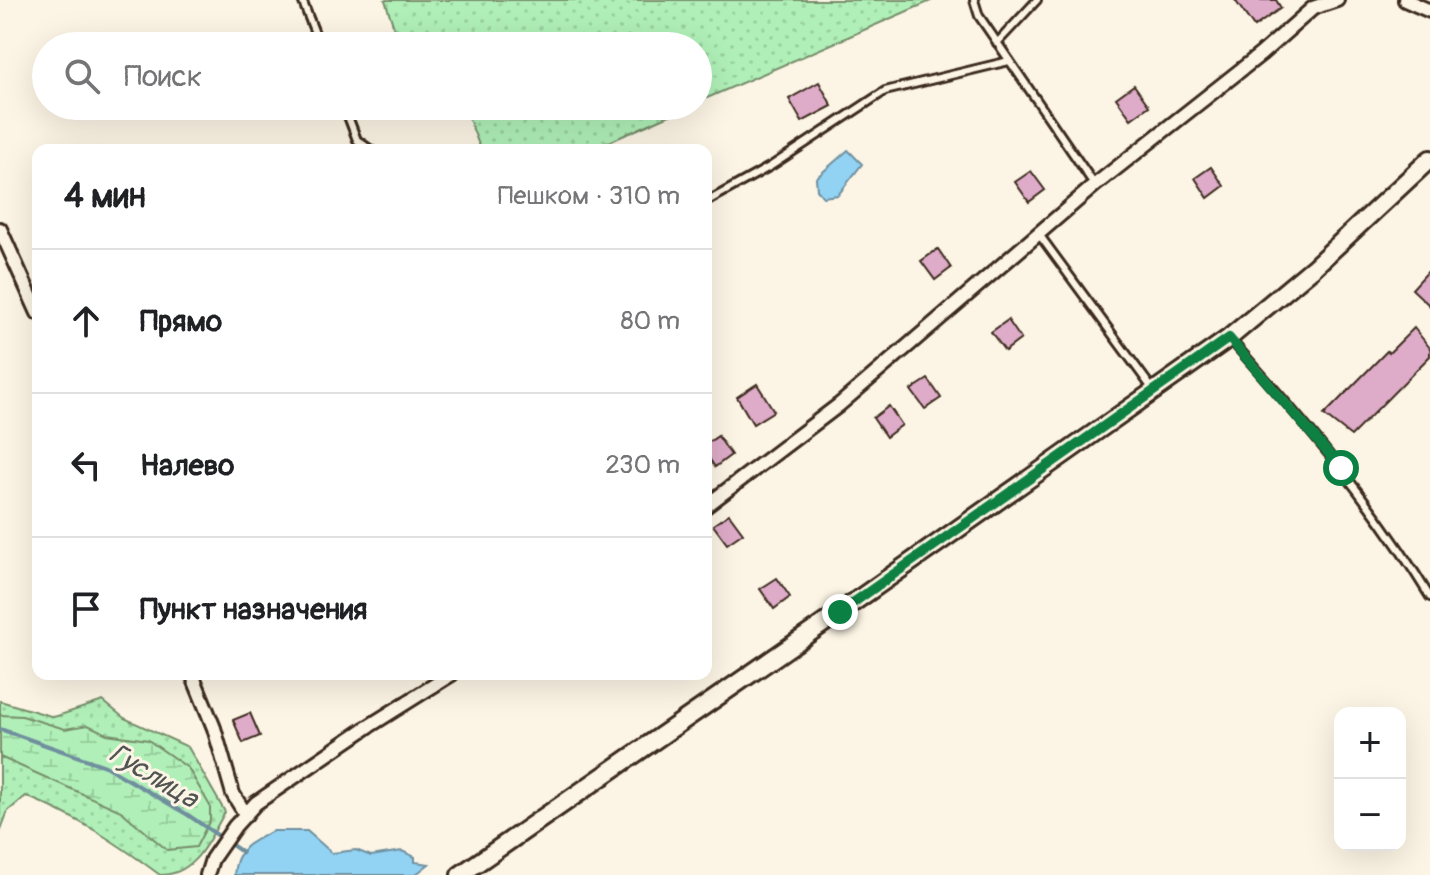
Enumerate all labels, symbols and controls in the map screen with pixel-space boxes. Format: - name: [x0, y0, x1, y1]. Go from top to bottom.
- search box: [32, 32, 712, 120]
- icon: search: [60, 54, 104, 98]
- text: Поиск: [124, 58, 202, 95]
- text: 4 мин: [64, 175, 146, 218]
- text: Пешком · 310 m: [498, 180, 680, 212]
- icon: ahead: [64, 299, 108, 343]
- text: Прямо: [140, 303, 222, 340]
- text: 80 m: [620, 305, 680, 337]
- icon: left: [64, 443, 108, 487]
- text: Налево: [140, 447, 234, 484]
- text: 230 m: [605, 449, 680, 481]
- route start: [1323, 450, 1359, 486]
- icon: arrive: [64, 587, 108, 631]
- text: Пункт назначения: [140, 591, 367, 628]
- route end: [822, 594, 858, 630]
- map controls: [1334, 707, 1406, 851]
- button: +: [1334, 707, 1406, 779]
- water label: Гуслица: [102, 736, 206, 817]
- button: −: [1334, 779, 1406, 851]

